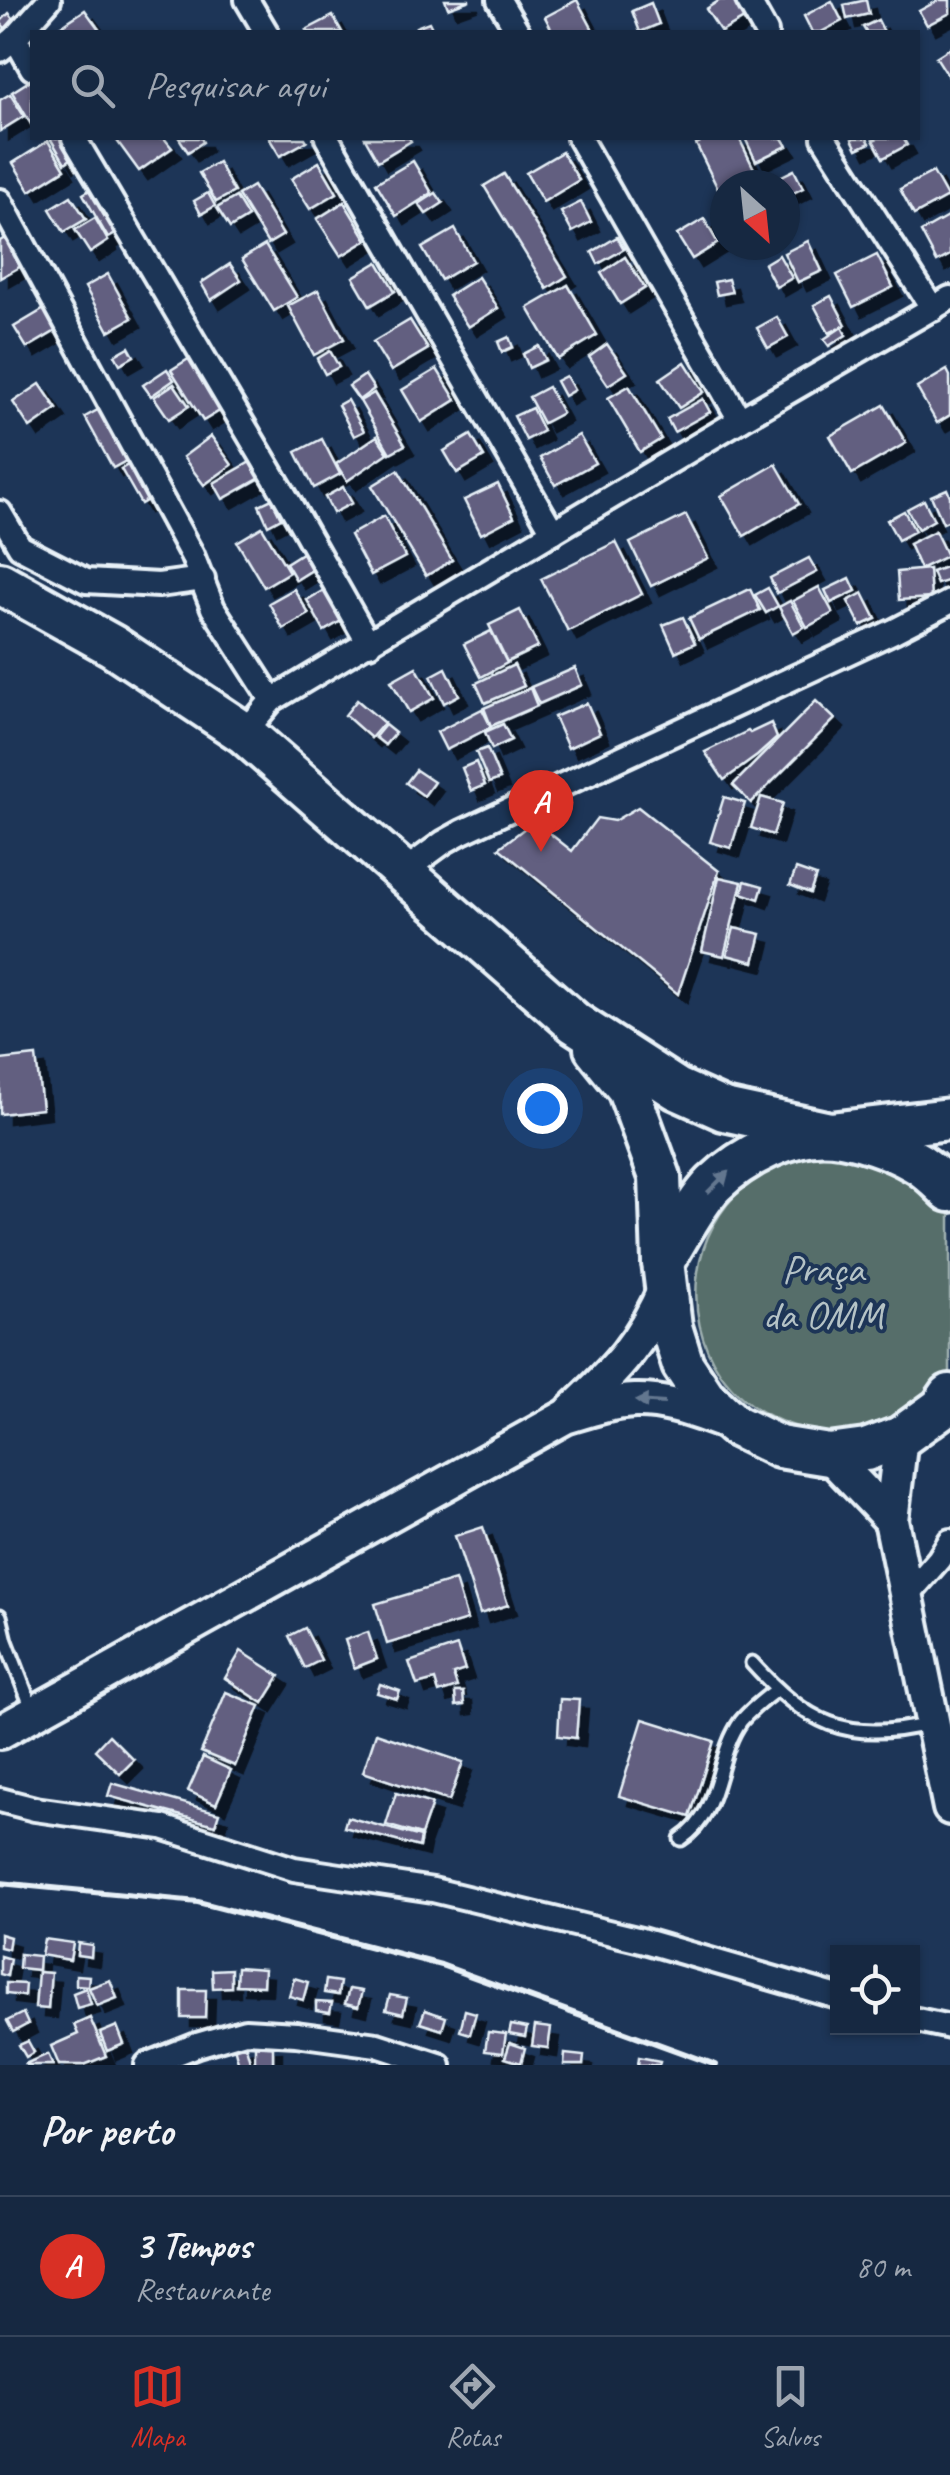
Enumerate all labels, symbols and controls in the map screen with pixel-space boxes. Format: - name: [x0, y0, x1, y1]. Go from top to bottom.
- search box: [30, 30, 920, 140]
- icon: search: [65, 58, 120, 113]
- text: Pesquisar aqui: [145, 62, 326, 109]
- north arrow: [710, 170, 800, 260]
- pin: A: [508, 770, 574, 852]
- your location: [517, 1083, 568, 1134]
- one-way arrow: [706, 1171, 729, 1195]
- park label: Praça da OMM: [763, 1244, 886, 1340]
- one-way arrow: [634, 1394, 666, 1410]
- map controls: [830, 1945, 920, 2035]
- button: locate: [830, 1945, 920, 2035]
- text: Por perto: [40, 2104, 173, 2157]
- text: 3 Tempos: [135, 2222, 251, 2269]
- text: A: [64, 2246, 81, 2287]
- text: 80 m: [856, 2246, 910, 2287]
- text: Restaurante: [135, 2269, 269, 2310]
- tab: Mapa: [130, 2359, 185, 2454]
- tab: Rotas: [445, 2359, 500, 2454]
- tab: Salvos: [761, 2359, 820, 2454]

